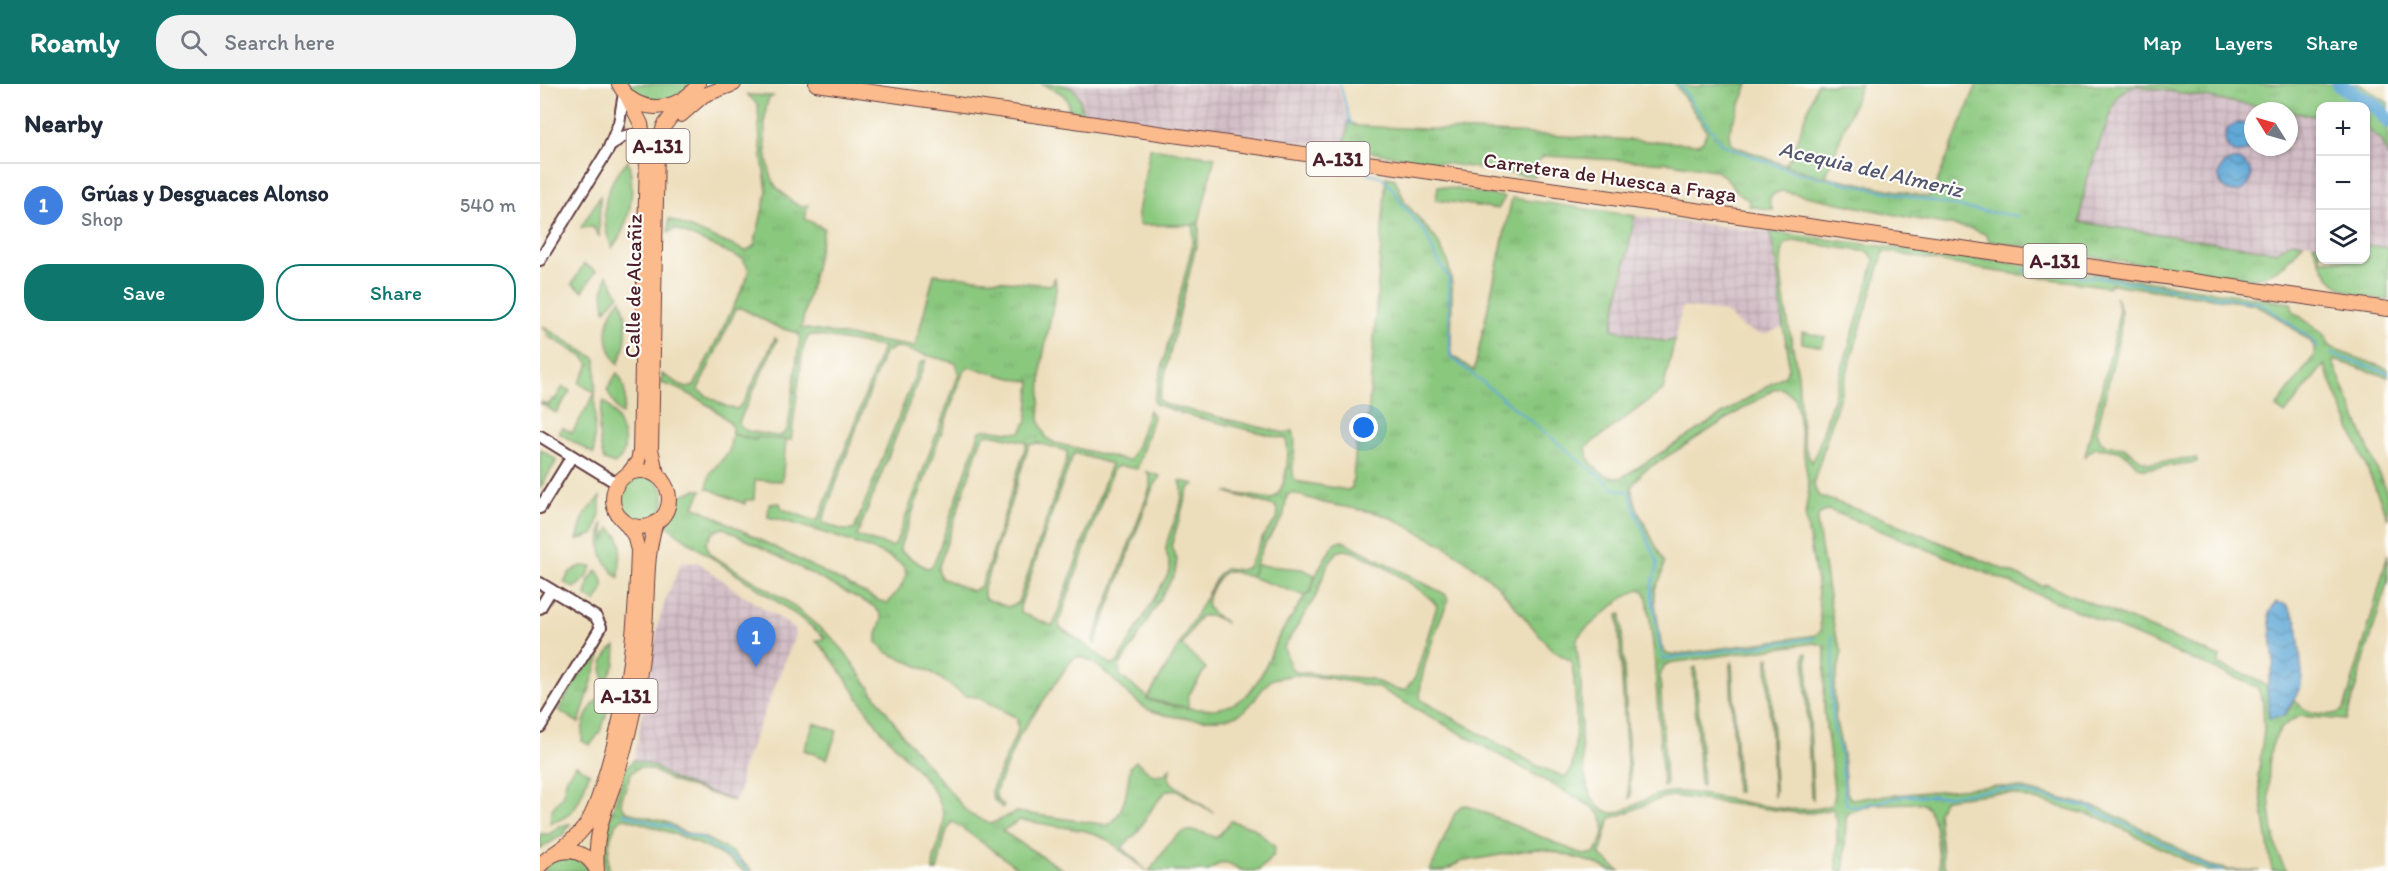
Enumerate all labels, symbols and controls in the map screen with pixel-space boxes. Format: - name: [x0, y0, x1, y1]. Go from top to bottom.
- search box: [156, 15, 576, 69]
- text: Roamly: [30, 25, 120, 59]
- icon: search: [177, 26, 210, 59]
- text: Search here: [225, 29, 335, 56]
- text: Map: [2143, 30, 2182, 55]
- text: Layers: [2215, 30, 2273, 55]
- text: Share: [2306, 30, 2358, 55]
- north arrow: [2244, 102, 2298, 156]
- map controls: [2316, 102, 2370, 264]
- button: +: [2316, 102, 2370, 156]
- text: Nearby: [24, 107, 103, 139]
- road number: A-131: [626, 129, 690, 163]
- water label: Acequia del Almeriz: [1777, 135, 1967, 204]
- road number: A-131: [1306, 142, 1370, 176]
- street label: Carretera de Huesca a Fraga: [1482, 147, 1738, 207]
- button: −: [2316, 156, 2370, 210]
- text: Grúas y Desguaces Alonso: [81, 180, 329, 207]
- text: 1: [39, 193, 48, 217]
- text: 540 m: [460, 193, 516, 217]
- text: Shop: [81, 207, 123, 231]
- button: layers: [2316, 210, 2370, 264]
- street label: Calle de Alcañiz: [619, 213, 647, 358]
- road number: A-131: [2024, 244, 2086, 278]
- button: Save: [24, 264, 264, 321]
- button: Share: [276, 264, 516, 321]
- your location: [1349, 413, 1378, 442]
- pin: 1: [736, 618, 776, 667]
- road number: A-131: [594, 679, 658, 713]

